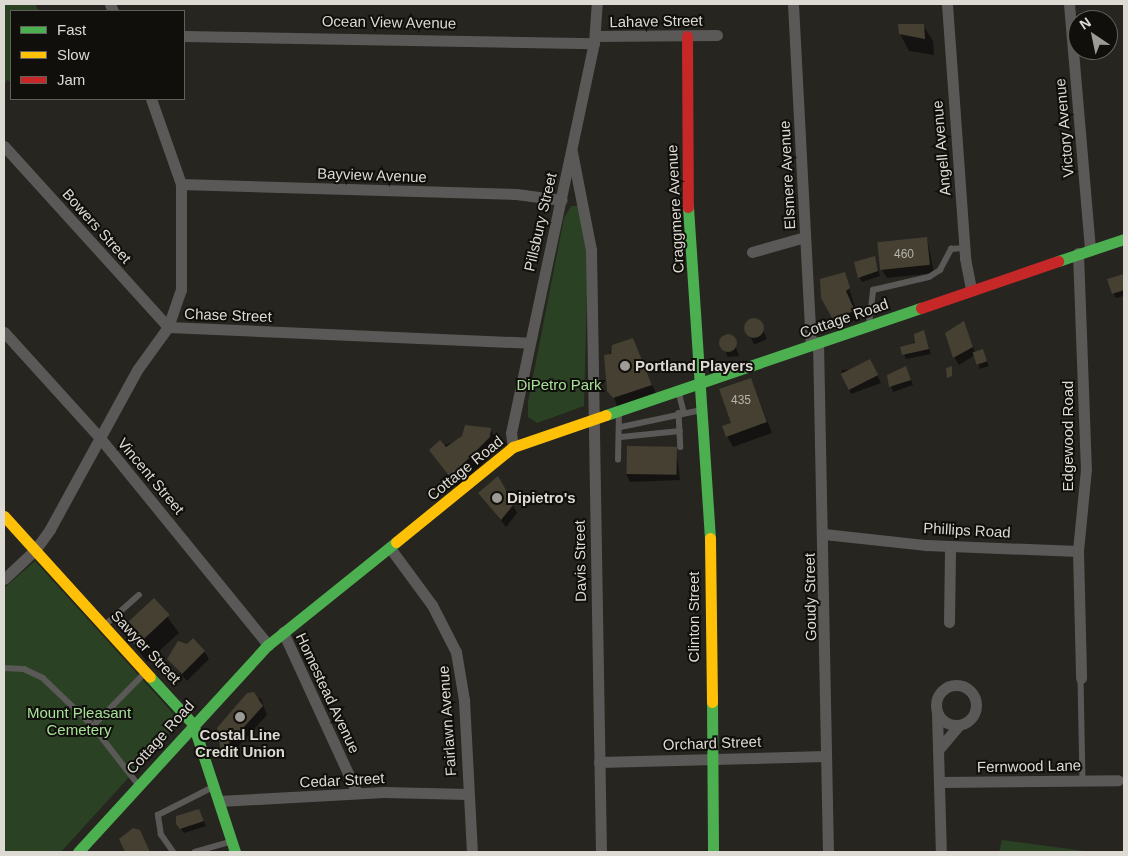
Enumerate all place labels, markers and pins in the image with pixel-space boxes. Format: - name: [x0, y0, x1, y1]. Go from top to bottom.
- place label: Portland Players: [635, 357, 753, 375]
- marker: Portland Players: [619, 360, 631, 372]
- place label: Dipietro's: [507, 489, 576, 507]
- marker: Dipietro's: [491, 492, 503, 504]
- marker: Costal Line Credit Union: [234, 711, 246, 723]
- place label: Costal Line Credit Union: [195, 725, 285, 760]

